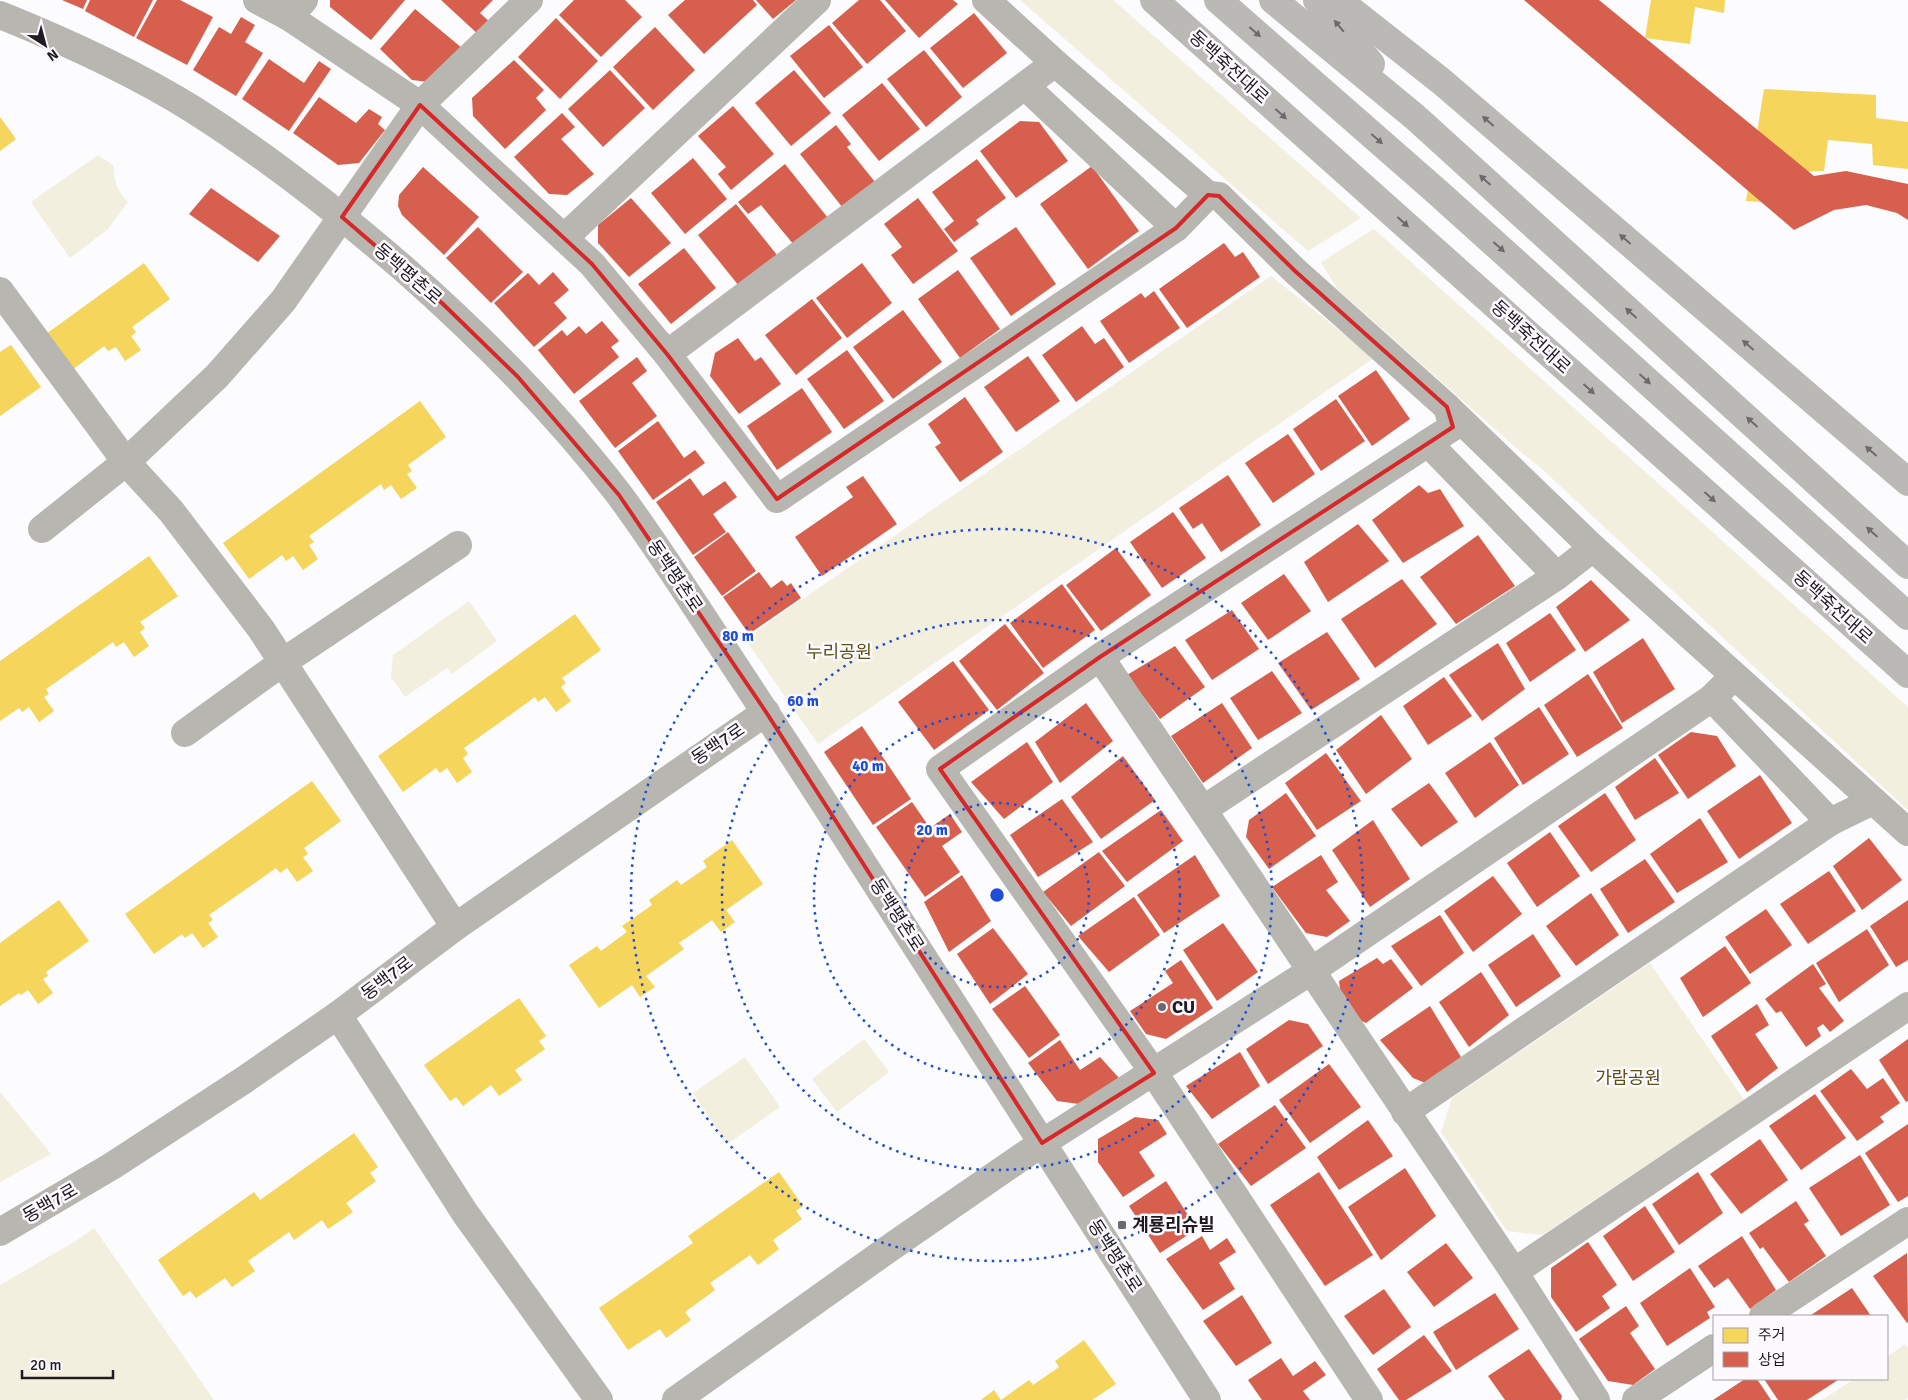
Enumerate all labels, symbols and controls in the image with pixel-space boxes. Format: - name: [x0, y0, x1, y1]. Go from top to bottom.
- north arrow: [20, 20, 70, 70]
- one-way arrow: [1333, 20, 1344, 33]
- street label: 동백죽전대로: [1185, 26, 1273, 108]
- one-way arrow: [1249, 26, 1261, 37]
- text: N: [43, 45, 61, 65]
- one-way arrow: [1275, 108, 1287, 120]
- one-way arrow: [1482, 116, 1495, 127]
- one-way arrow: [1371, 133, 1383, 145]
- one-way arrow: [1480, 174, 1492, 186]
- one-way arrow: [1396, 216, 1408, 228]
- one-way arrow: [1618, 233, 1631, 244]
- street label: 동백평촌로: [370, 239, 446, 309]
- one-way arrow: [1492, 241, 1504, 253]
- street label: 동백죽전대로: [1487, 296, 1575, 378]
- one-way arrow: [1626, 307, 1638, 319]
- one-way arrow: [1741, 339, 1754, 350]
- one-way arrow: [1639, 373, 1651, 385]
- one-way arrow: [1583, 383, 1595, 395]
- one-way arrow: [1745, 417, 1758, 428]
- one-way arrow: [1865, 445, 1878, 456]
- one-way arrow: [1704, 491, 1716, 503]
- one-way arrow: [1866, 526, 1878, 538]
- street label: 동백평촌로: [643, 536, 707, 616]
- street label: 동백죽전대로: [1789, 566, 1877, 648]
- text: 80 m: [722, 627, 754, 645]
- park label: 누리공원: [806, 641, 872, 663]
- text: 60 m: [787, 692, 819, 710]
- street label: 동백7로: [687, 718, 749, 770]
- text: 40 m: [852, 757, 884, 775]
- text: 20 m: [916, 821, 948, 839]
- street label: 동백평촌로: [865, 874, 929, 956]
- centre of rings: [988, 886, 1006, 904]
- street label: 동백7로: [357, 951, 417, 1005]
- place label: CU: [1172, 996, 1195, 1018]
- marker: CU: [1156, 1001, 1168, 1013]
- park label: 가람공원: [1595, 1067, 1661, 1089]
- street label: 동백7로: [19, 1179, 81, 1227]
- place label: 계룡리슈빌: [1132, 1214, 1215, 1236]
- street label: 동백평촌로: [1083, 1215, 1147, 1297]
- marker: 계룡리슈빌: [1116, 1219, 1128, 1231]
- legend: [1713, 1315, 1888, 1380]
- text: 주거: [1758, 1326, 1786, 1344]
- scale bar: [22, 1348, 114, 1380]
- text: 상업: [1758, 1351, 1786, 1369]
- text: 20 m: [30, 1356, 61, 1374]

